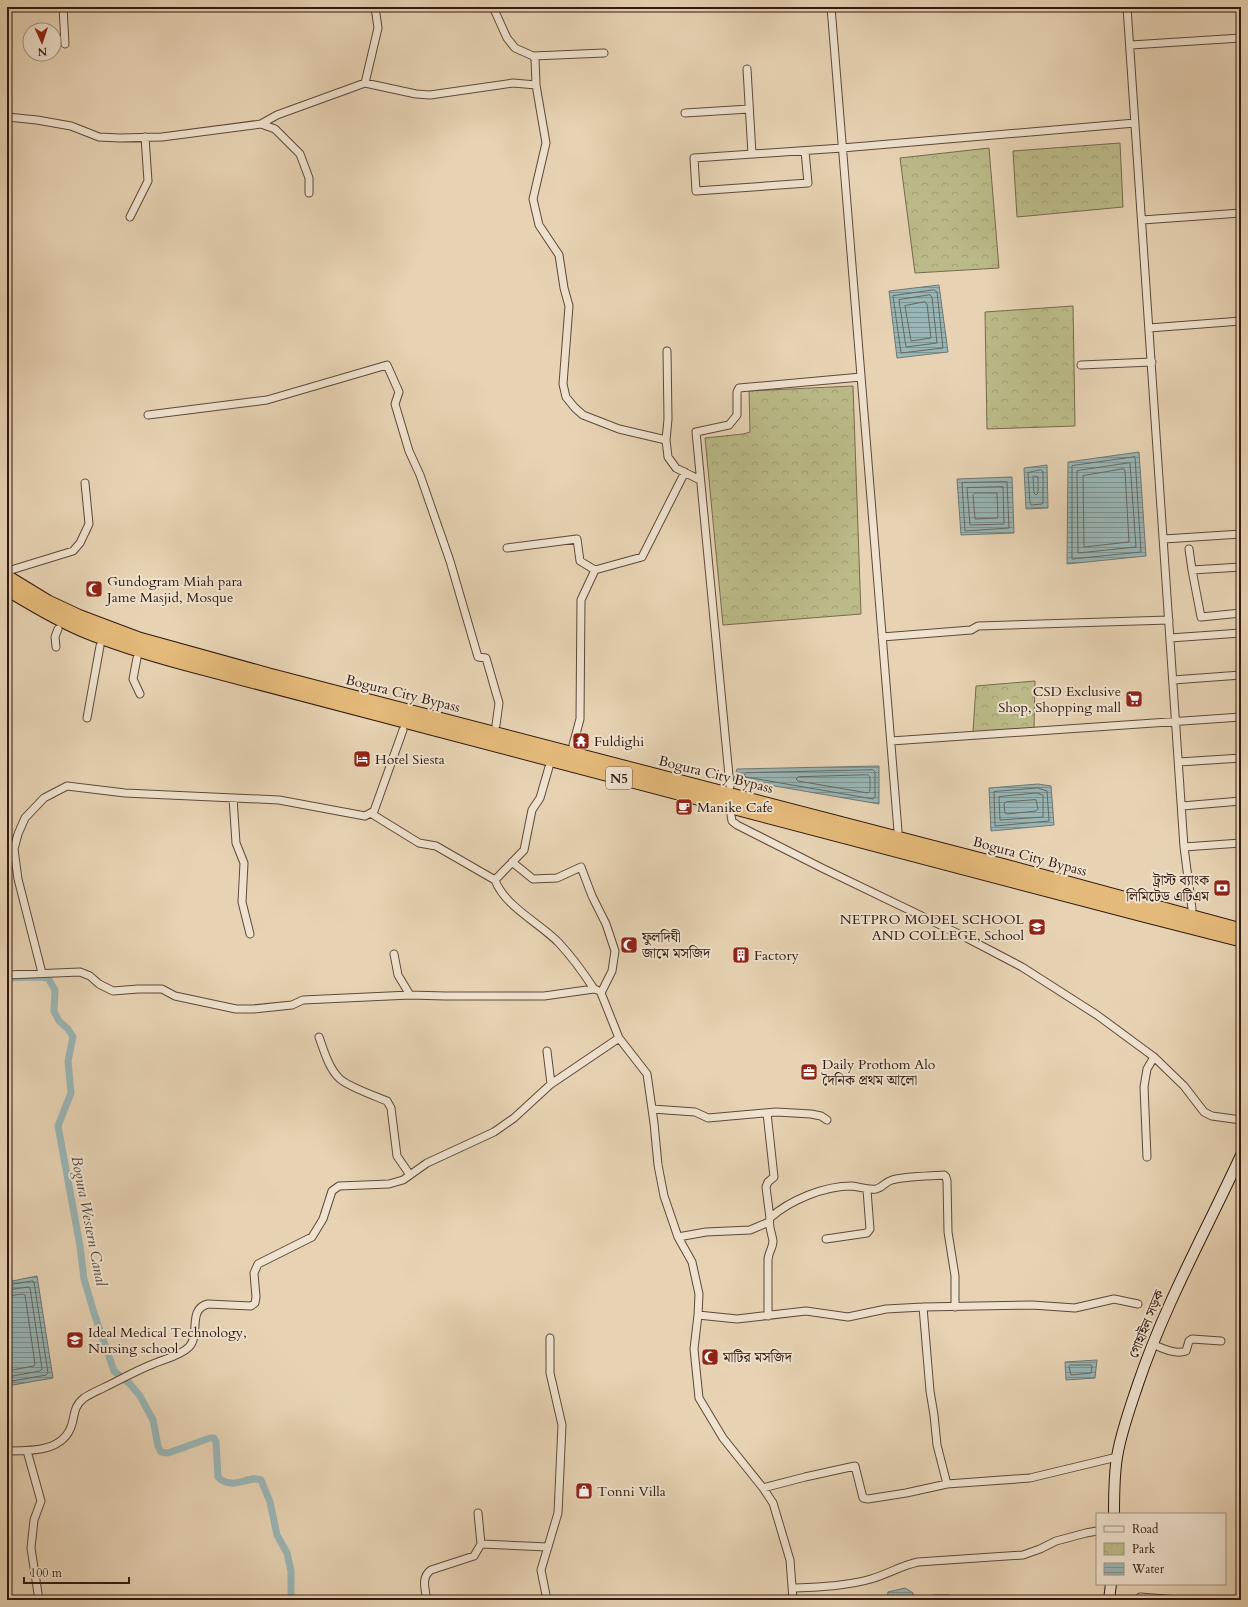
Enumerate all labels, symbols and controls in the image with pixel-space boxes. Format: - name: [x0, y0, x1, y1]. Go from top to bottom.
- north arrow: [22, 22, 62, 62]
- text: N: [37, 44, 48, 59]
- place label: Gundogram Miah para Jame Masjid, Mosque: [105, 572, 243, 607]
- mosque icon: Gundogram Miah para Jame Masjid, Mosque: [84, 579, 104, 599]
- street label: Bogura City Bypass: [344, 670, 463, 717]
- place label: CSD Exclusive Shop, Shopping mall: [998, 682, 1121, 717]
- supermarket icon: CSD Exclusive Shop, Shopping mall: [1124, 689, 1144, 709]
- temple icon: Fuldighi: [571, 731, 591, 751]
- place label: Fuldighi: [594, 732, 644, 751]
- hotel icon: Hotel Siesta: [352, 749, 372, 769]
- place label: Hotel Siesta: [375, 750, 445, 769]
- street label: Bogura City Bypass: [657, 751, 776, 798]
- road number: N5: [606, 767, 632, 789]
- cafe icon: Manike Cafe: [674, 797, 694, 817]
- place label: Manike Cafe: [697, 798, 773, 817]
- street label: Bogura City Bypass: [971, 832, 1089, 881]
- place label: ট্রাস্ট ব্যাংক লিমিটেড এটিএম: [1125, 871, 1210, 906]
- bank icon: ট্রাস্ট ব্যাংক লিমিটেড এটিএম: [1212, 878, 1232, 898]
- place label: NETPRO MODEL SCHOOL AND COLLEGE, School: [840, 910, 1025, 945]
- school or university icon: NETPRO MODEL SCHOOL AND COLLEGE, School: [1027, 917, 1047, 937]
- place label: ফুলদিঘী জামে মসজিদ: [641, 928, 711, 963]
- mosque icon: ফুলদিঘী জামে মসজিদ: [619, 935, 639, 955]
- building icon: Factory: [731, 945, 751, 965]
- place label: Factory: [754, 946, 800, 965]
- place label: Daily Prothom Alo দৈনিক প্রথম আলো: [821, 1055, 936, 1090]
- office icon: Daily Prothom Alo দৈনিক প্রথম আলো: [799, 1062, 819, 1082]
- water label: Bogura Western Canal: [67, 1154, 112, 1289]
- street label: গোহাইল সড়ক: [1124, 1286, 1169, 1361]
- place label: Ideal Medical Technology, Nursing school: [88, 1323, 247, 1358]
- school or university icon: Ideal Medical Technology, Nursing school: [65, 1330, 85, 1350]
- mosque icon: মাটির মসজিদ: [700, 1347, 720, 1367]
- place label: মাটির মসজিদ: [722, 1348, 793, 1367]
- shop icon: Tonni Villa: [574, 1481, 594, 1501]
- place label: Tonni Villa: [597, 1482, 666, 1501]
- legend: [1096, 1513, 1226, 1585]
- text: Road: [1132, 1521, 1159, 1537]
- text: Park: [1132, 1541, 1156, 1557]
- scale bar: [24, 1559, 129, 1585]
- text: Water: [1131, 1561, 1165, 1577]
- text: 100 m: [30, 1565, 63, 1581]

